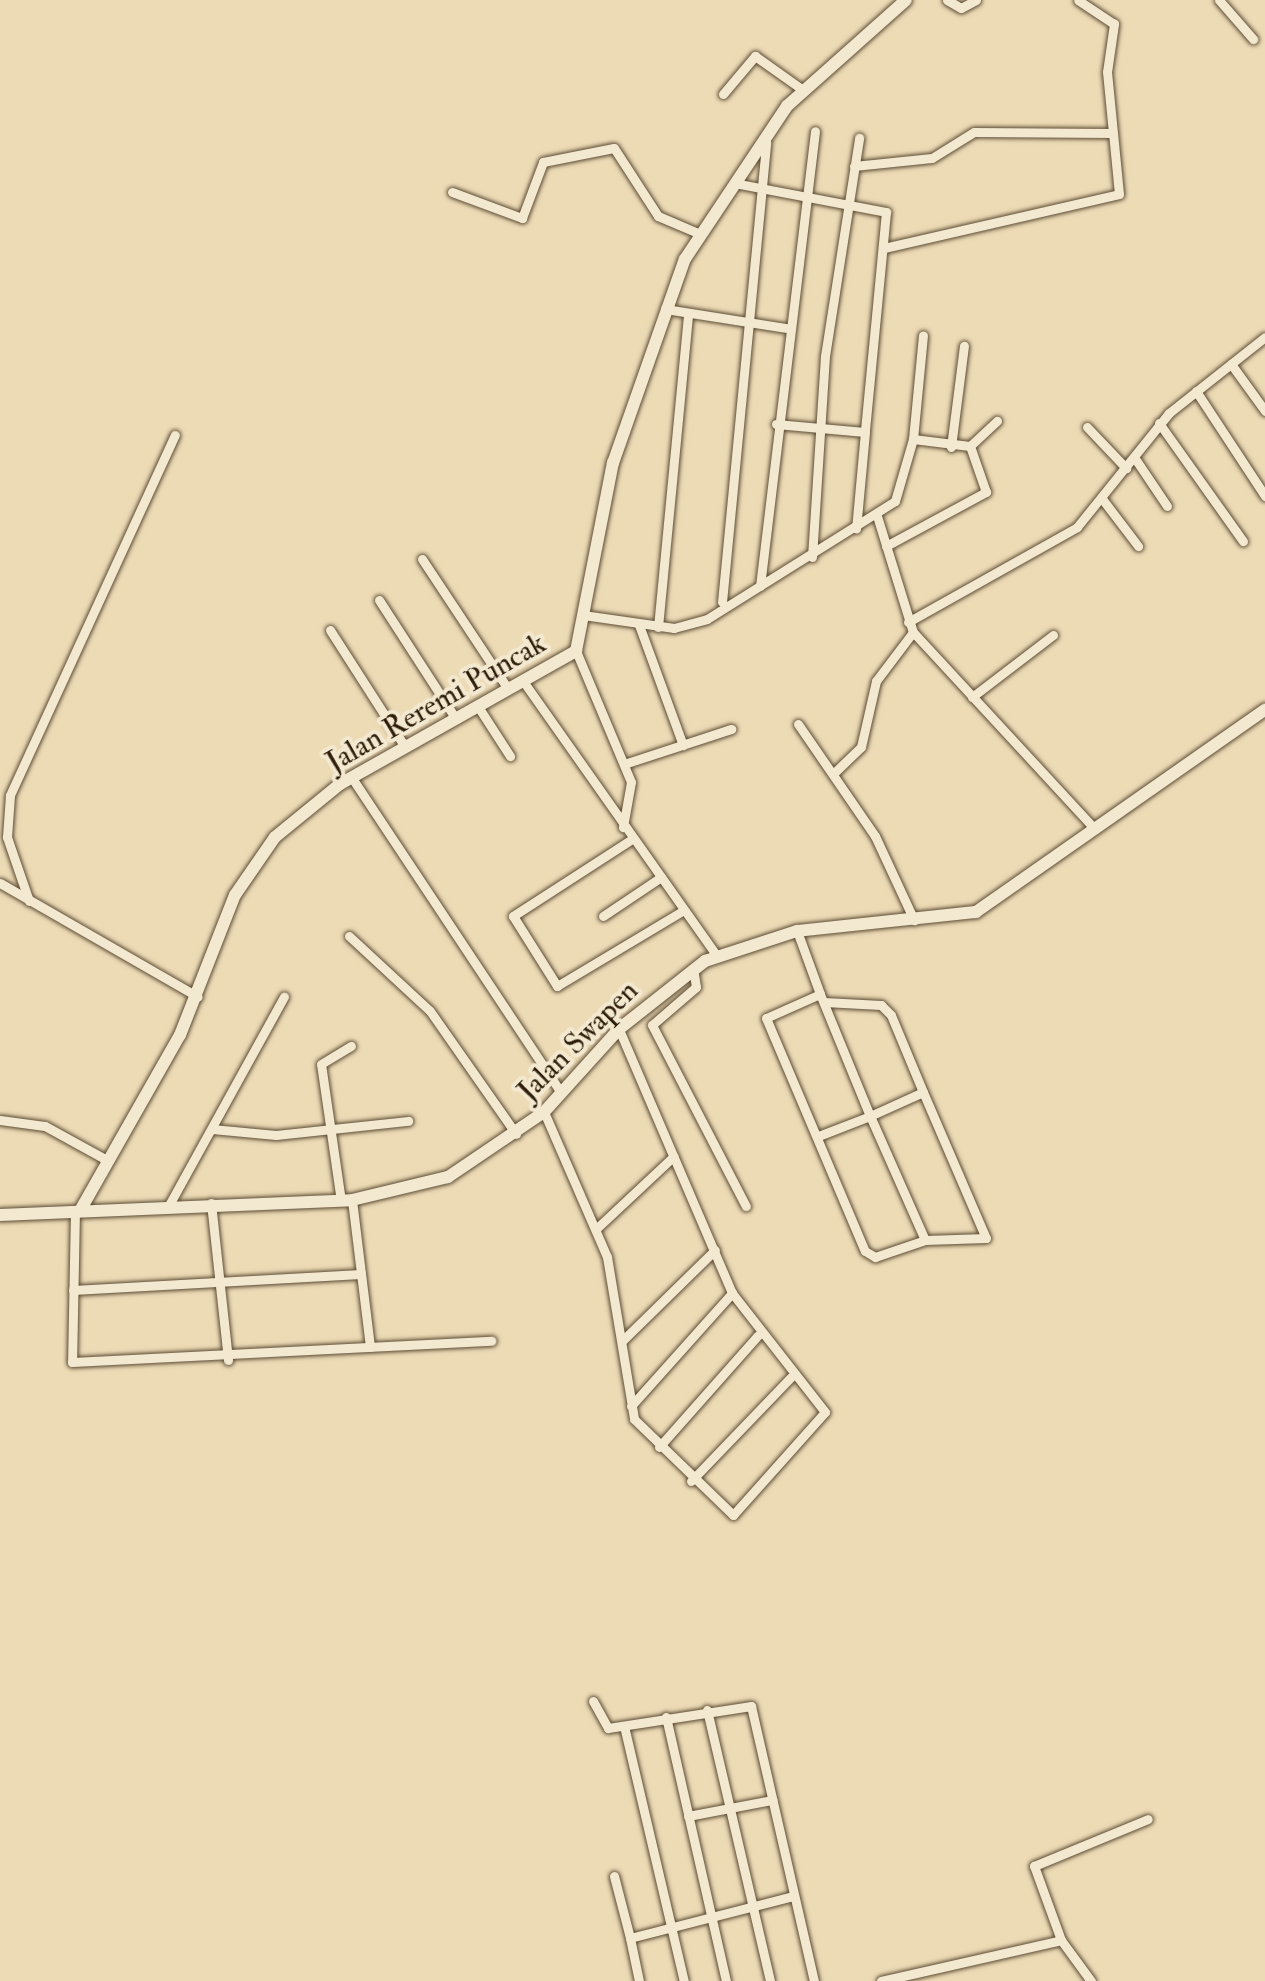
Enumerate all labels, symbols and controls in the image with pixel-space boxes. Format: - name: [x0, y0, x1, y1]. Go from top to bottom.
- street label: Jalan Reremi Puncak: [320, 625, 552, 781]
- street label: Jalan Swapen: [510, 973, 646, 1109]

